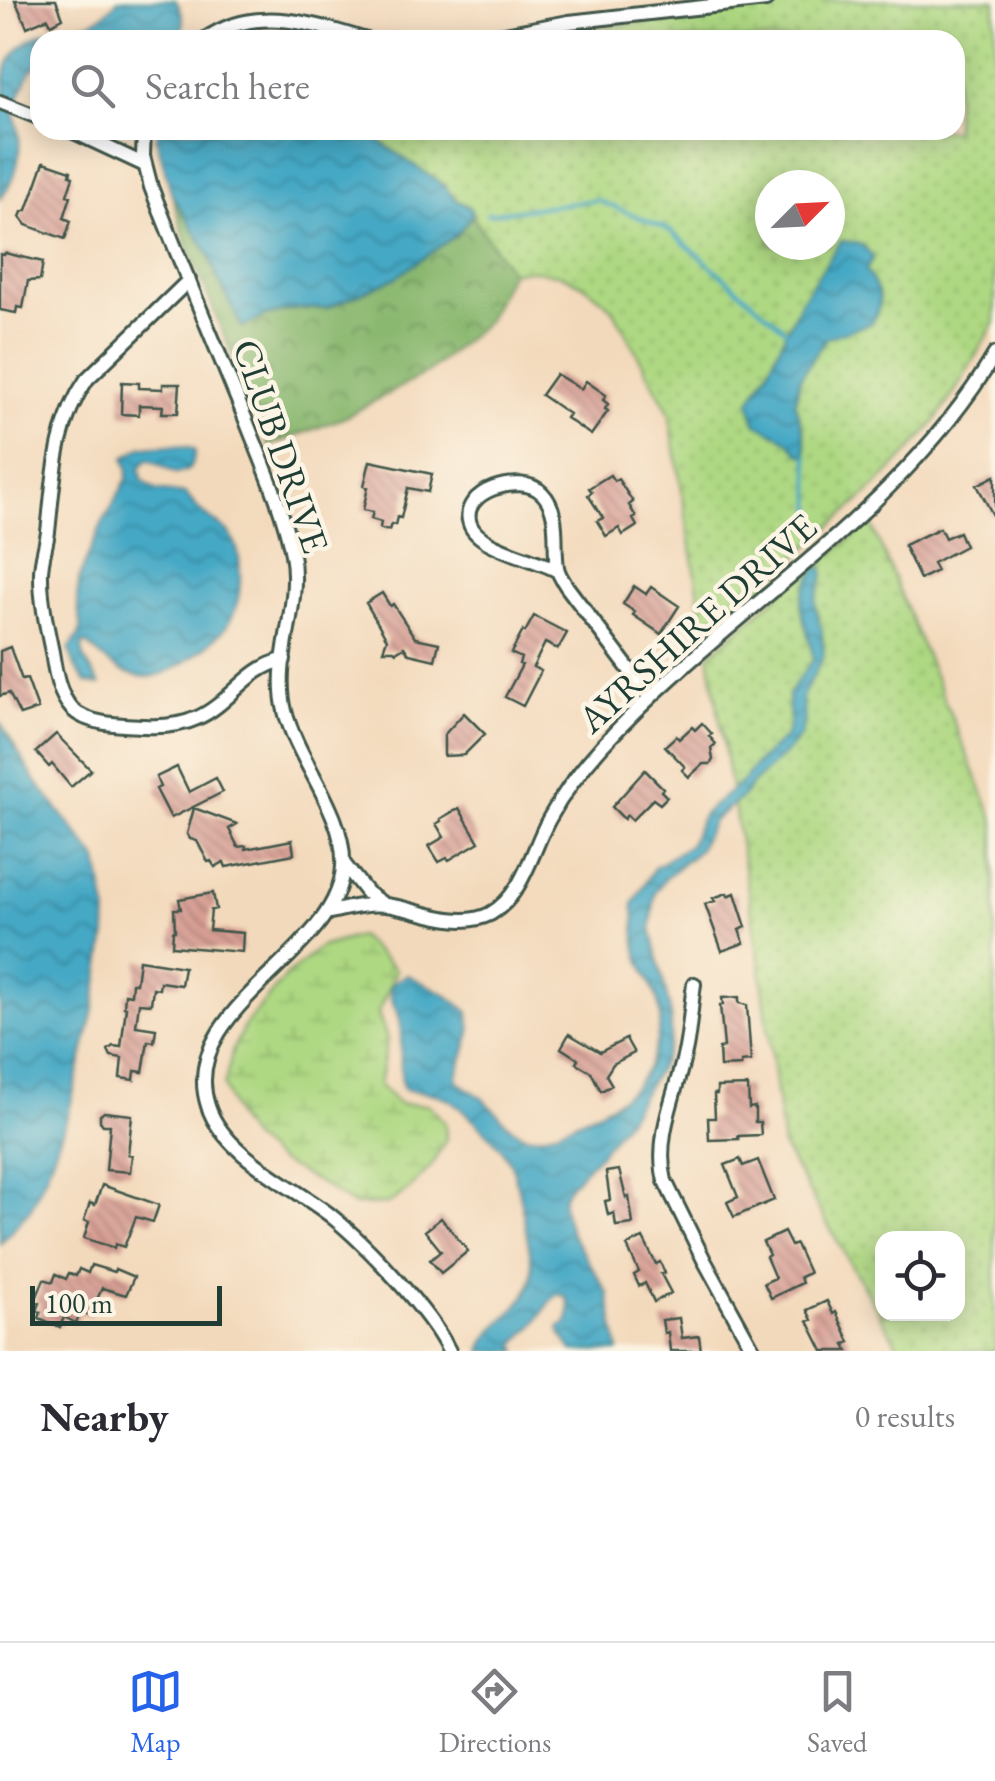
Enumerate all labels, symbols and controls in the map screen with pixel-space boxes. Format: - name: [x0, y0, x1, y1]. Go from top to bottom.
- search box: [30, 30, 965, 140]
- icon: search: [65, 58, 120, 113]
- text: Search here: [145, 61, 310, 110]
- north arrow: [755, 170, 845, 260]
- street label: CLUB DRIVE: [222, 333, 341, 559]
- street label: AYRSHIRE DRIVE: [566, 502, 827, 744]
- map controls: [875, 1231, 965, 1321]
- button: locate: [875, 1231, 965, 1321]
- scale bar: [30, 1281, 222, 1326]
- text: 100 m: [45, 1285, 113, 1321]
- text: Nearby: [40, 1389, 169, 1444]
- text: 0 results: [855, 1395, 955, 1437]
- tab: Map: [128, 1664, 183, 1760]
- tab: Directions: [439, 1664, 551, 1760]
- tab: Saved: [807, 1664, 867, 1760]

